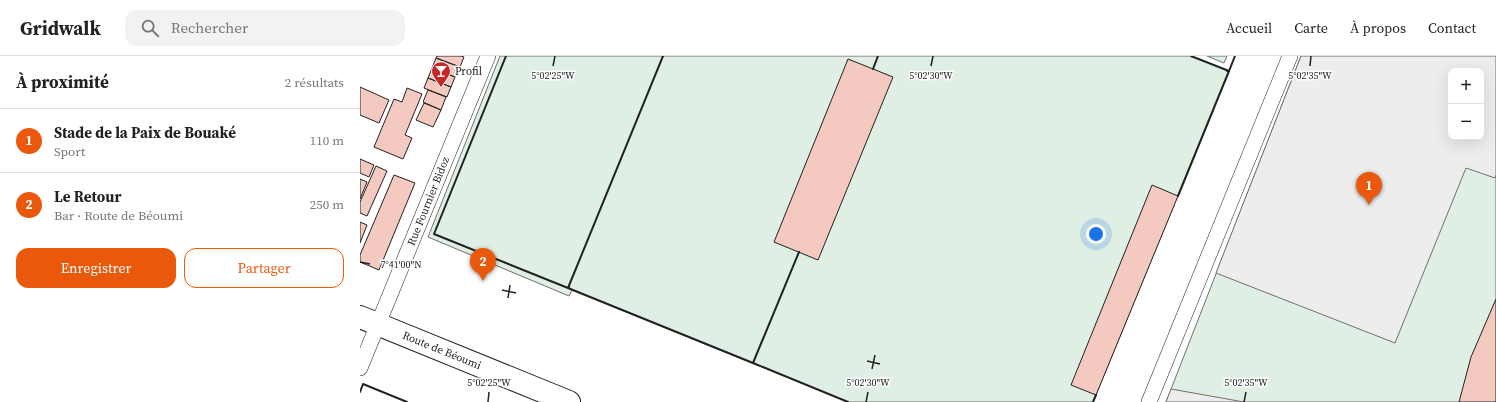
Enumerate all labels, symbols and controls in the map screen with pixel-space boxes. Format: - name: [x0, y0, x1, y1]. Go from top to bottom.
- search box: [125, 10, 405, 46]
- text: Gridwalk: [20, 15, 101, 41]
- icon: search: [139, 17, 161, 39]
- text: Rechercher: [171, 17, 248, 38]
- text: Accueil: [1226, 18, 1272, 38]
- text: Carte: [1294, 18, 1328, 38]
- text: À propos: [1350, 18, 1406, 38]
- text: Contact: [1428, 18, 1476, 38]
- bar icon: Profil: [430, 60, 452, 88]
- place label: Profil: [455, 64, 482, 79]
- map controls: [1448, 68, 1484, 140]
- button: +: [1448, 68, 1484, 104]
- text: 5°02'25"W: [531, 69, 575, 82]
- text: 5°02'30"W: [909, 69, 953, 82]
- text: 5°02'35"W: [1288, 69, 1332, 82]
- text: À proximité: [16, 70, 109, 94]
- text: 2 résultats: [285, 74, 344, 91]
- button: −: [1448, 104, 1484, 140]
- text: Stade de la Paix de Bouaké: [54, 122, 236, 143]
- text: 1: [25, 132, 33, 149]
- text: 110 m: [310, 132, 344, 149]
- text: Sport: [54, 143, 85, 160]
- street label: Rue Fournier Bidoz: [404, 154, 453, 248]
- pin: 1: [1356, 172, 1382, 205]
- text: Le Retour: [54, 186, 121, 207]
- text: 2: [25, 196, 33, 213]
- text: 250 m: [310, 196, 344, 213]
- text: Bar · Route de Béoumi: [54, 207, 183, 224]
- your location: [1086, 224, 1106, 244]
- button: Enregistrer: [16, 248, 176, 288]
- button: Partager: [184, 248, 344, 288]
- pin: 2: [470, 248, 496, 281]
- text: 7°41'00"N: [380, 258, 422, 271]
- street label: Route de Béoumi: [400, 328, 483, 373]
- text: 5°02'25"W: [467, 376, 511, 389]
- text: 5°02'30"W: [846, 376, 890, 389]
- text: 5°02'35"W: [1224, 376, 1268, 389]

